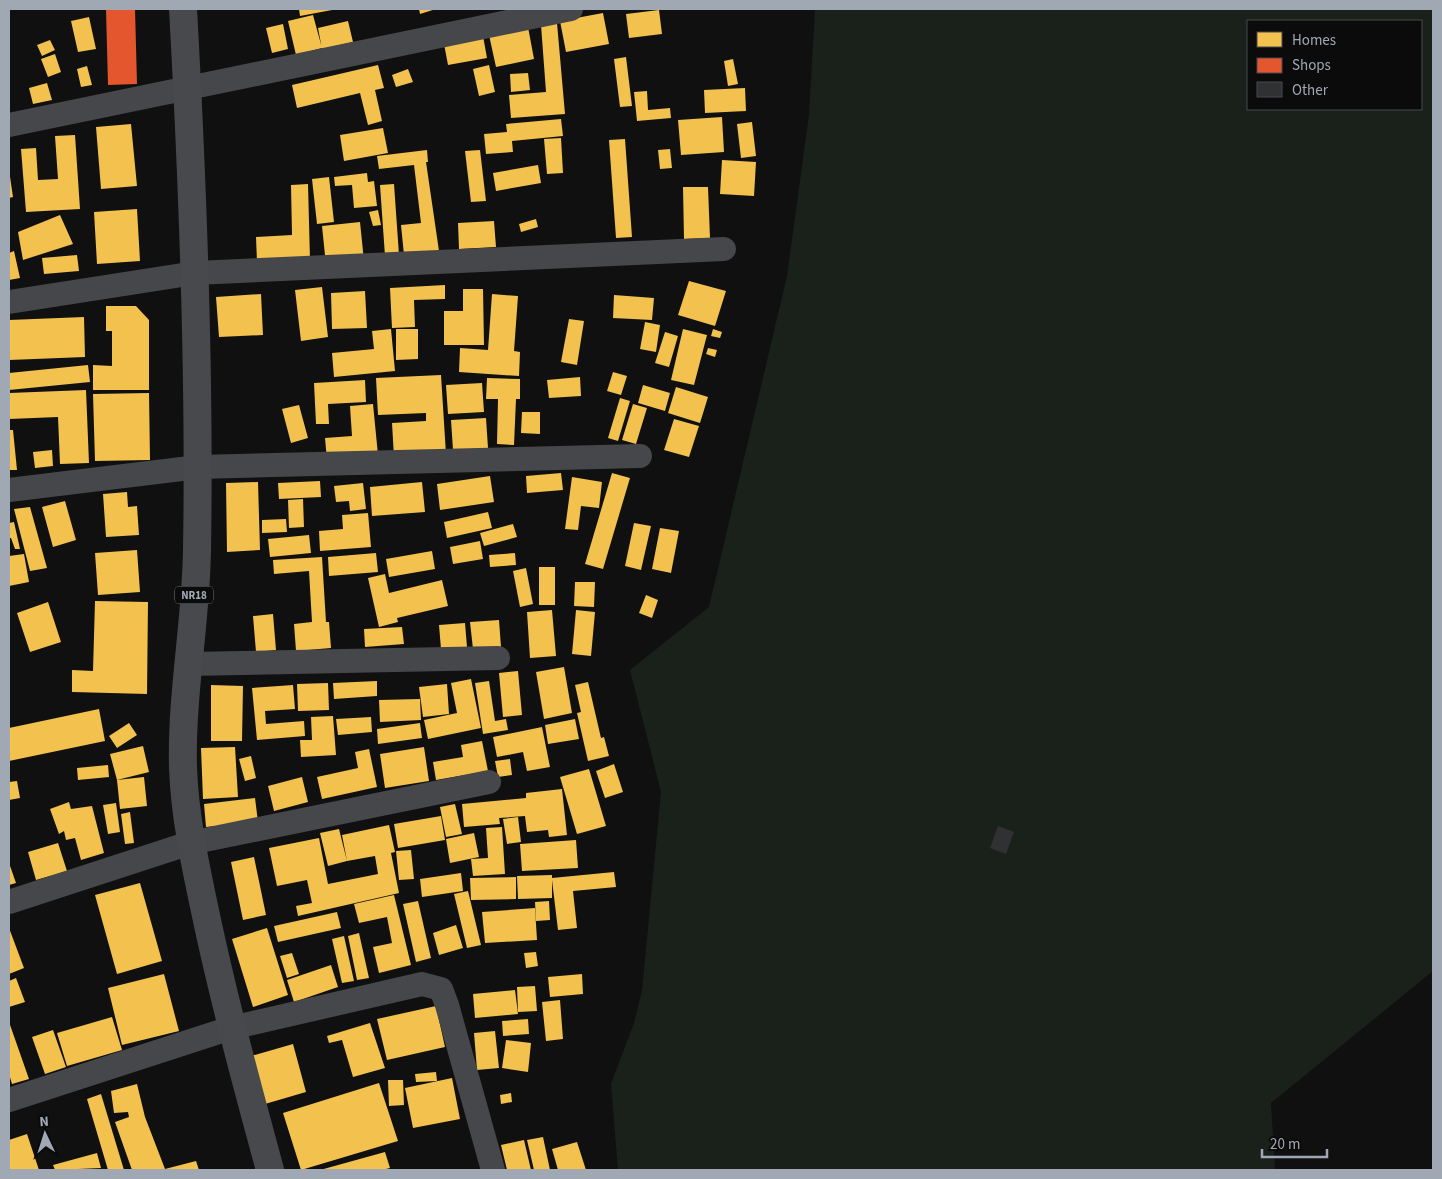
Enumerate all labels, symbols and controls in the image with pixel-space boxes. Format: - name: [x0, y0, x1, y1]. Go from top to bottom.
- legend: [1247, 20, 1422, 110]
- text: Homes: [1292, 30, 1336, 51]
- text: Shops: [1292, 55, 1331, 76]
- text: Other: [1292, 80, 1329, 101]
- road number: NR18: [175, 586, 213, 604]
- north arrow: [20, 1109, 70, 1159]
- text: N: [39, 1112, 50, 1132]
- scale bar: [1262, 1126, 1327, 1158]
- text: 20 m: [1270, 1134, 1300, 1155]

